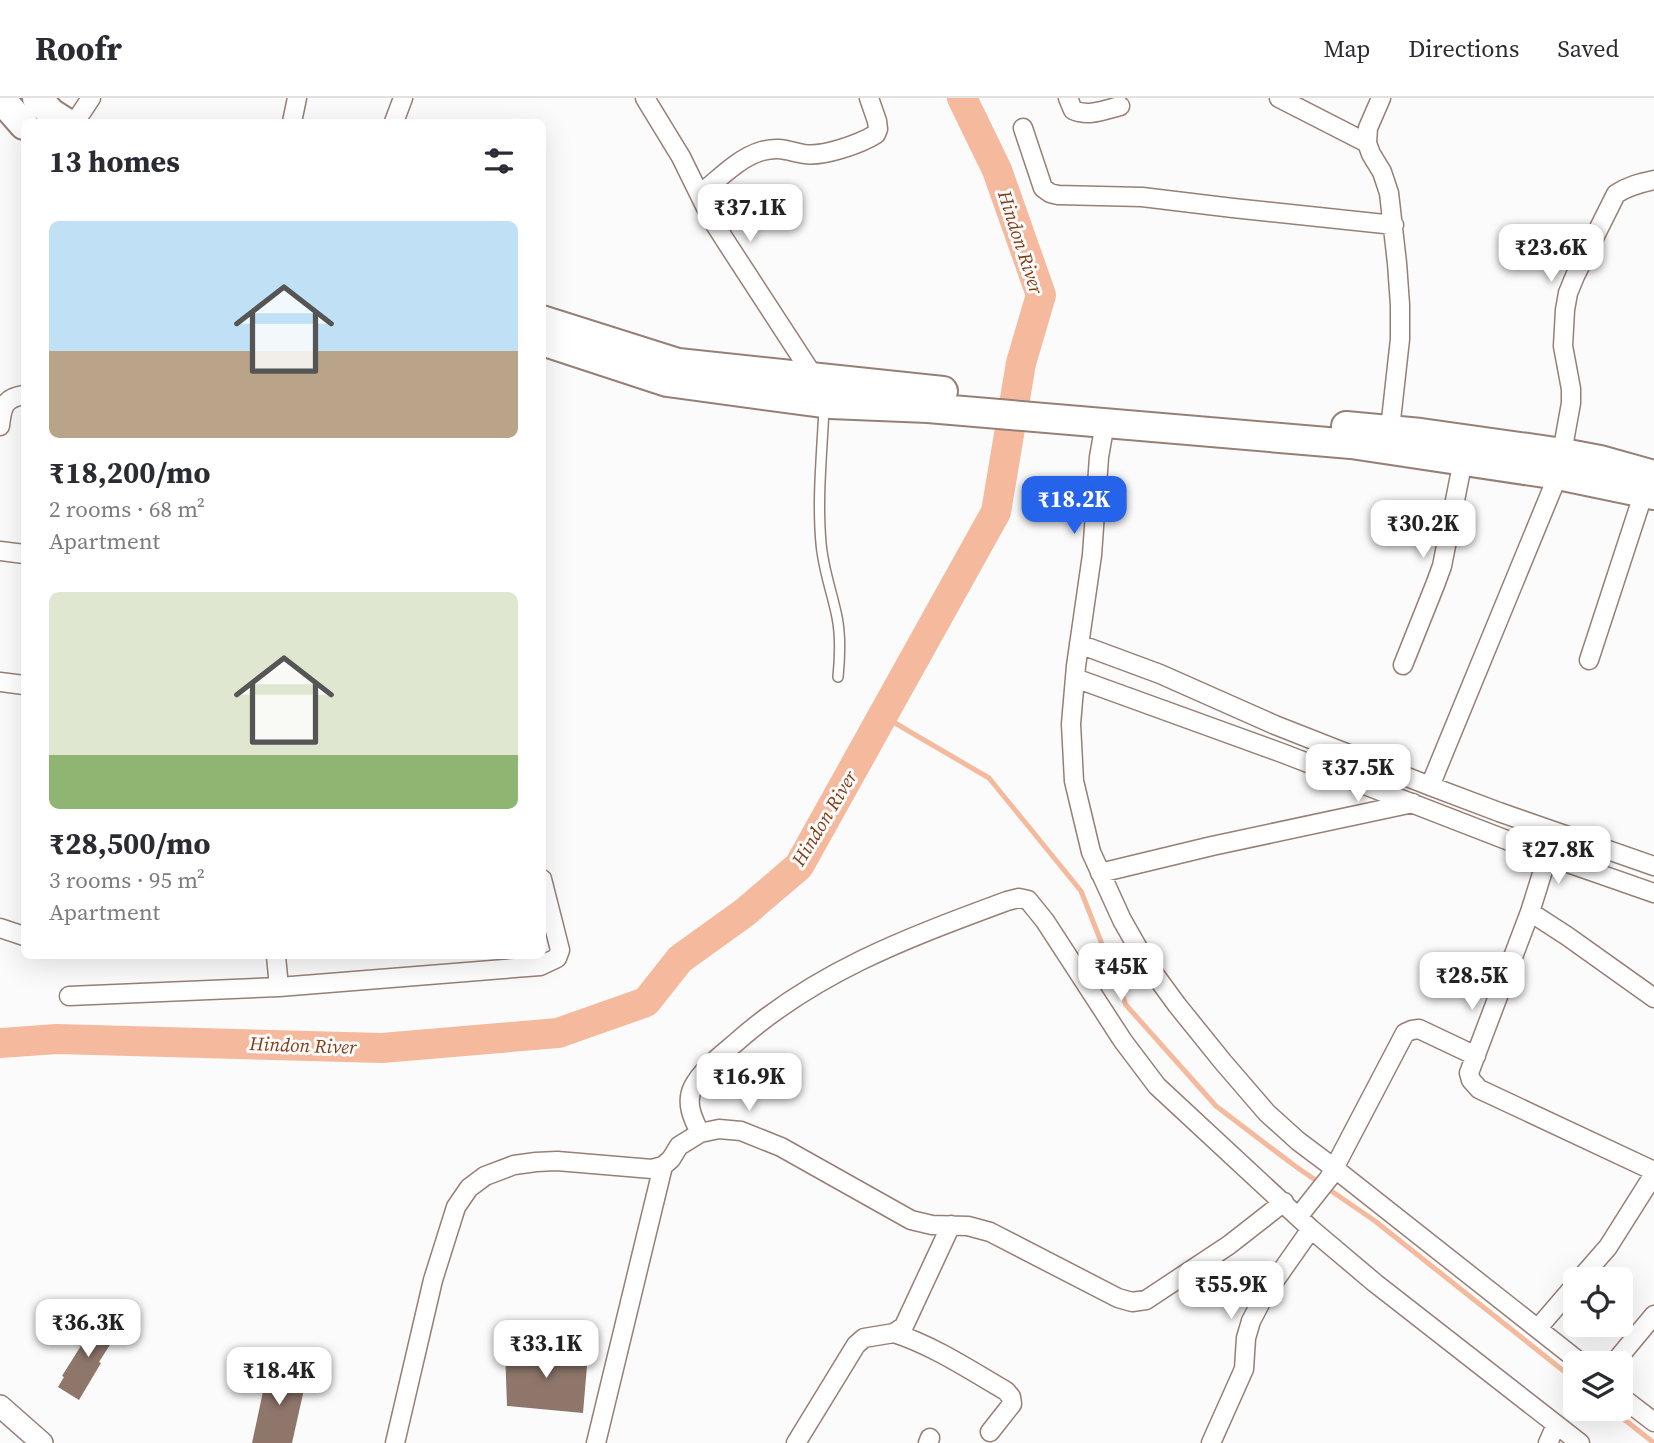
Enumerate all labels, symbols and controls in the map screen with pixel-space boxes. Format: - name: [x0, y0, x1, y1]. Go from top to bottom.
- text: Roofr: [35, 26, 122, 71]
- text: Map: [1323, 32, 1370, 65]
- text: Directions: [1408, 32, 1519, 65]
- text: Saved: [1557, 32, 1619, 65]
- text: 13 homes: [49, 141, 180, 182]
- icon: filters: [480, 142, 518, 180]
- pin: ₹37.1K: [693, 184, 807, 244]
- water label: Hindon River: [992, 186, 1050, 298]
- text: ₹37.1K: [714, 191, 786, 223]
- pin: ₹23.6K: [1494, 225, 1608, 284]
- text: ₹23.6K: [1515, 231, 1587, 263]
- icon: home: [221, 266, 347, 392]
- text: ₹18,200/mo: [49, 452, 211, 493]
- pin: ₹18.2K: [1017, 476, 1131, 536]
- text: ₹18.2K: [1038, 483, 1110, 515]
- text: 2 rooms · 68 m²: [49, 493, 205, 525]
- pin: ₹30.2K: [1366, 500, 1480, 560]
- text: ₹30.2K: [1387, 507, 1459, 539]
- text: Apartment: [49, 525, 160, 557]
- icon: home: [221, 637, 347, 763]
- pin: ₹37.5K: [1301, 744, 1415, 804]
- text: ₹37.5K: [1322, 751, 1394, 783]
- water label: Hindon River: [785, 764, 863, 872]
- text: ₹28,500/mo: [49, 823, 211, 864]
- pin: ₹27.8K: [1501, 826, 1615, 886]
- text: ₹27.8K: [1522, 833, 1594, 865]
- text: 3 rooms · 95 m²: [49, 864, 205, 896]
- text: Apartment: [49, 896, 160, 928]
- pin: ₹45K: [1080, 944, 1162, 1003]
- text: ₹45K: [1094, 950, 1148, 982]
- pin: ₹28.5K: [1415, 953, 1529, 1012]
- text: ₹28.5K: [1436, 959, 1508, 991]
- water label: Hindon River: [248, 1030, 358, 1060]
- pin: ₹16.9K: [692, 1054, 806, 1113]
- text: ₹16.9K: [713, 1060, 785, 1092]
- pin: ₹55.9K: [1174, 1262, 1288, 1321]
- map controls: [1563, 1267, 1633, 1421]
- button: locate: [1563, 1267, 1633, 1337]
- text: ₹55.9K: [1195, 1268, 1267, 1300]
- pin: ₹36.3K: [31, 1300, 145, 1359]
- text: ₹36.3K: [52, 1306, 124, 1338]
- pin: ₹33.1K: [489, 1320, 603, 1380]
- text: ₹33.1K: [510, 1327, 582, 1359]
- pin: ₹18.4K: [222, 1348, 336, 1407]
- button: layers: [1563, 1351, 1633, 1421]
- text: ₹18.4K: [243, 1354, 315, 1386]

